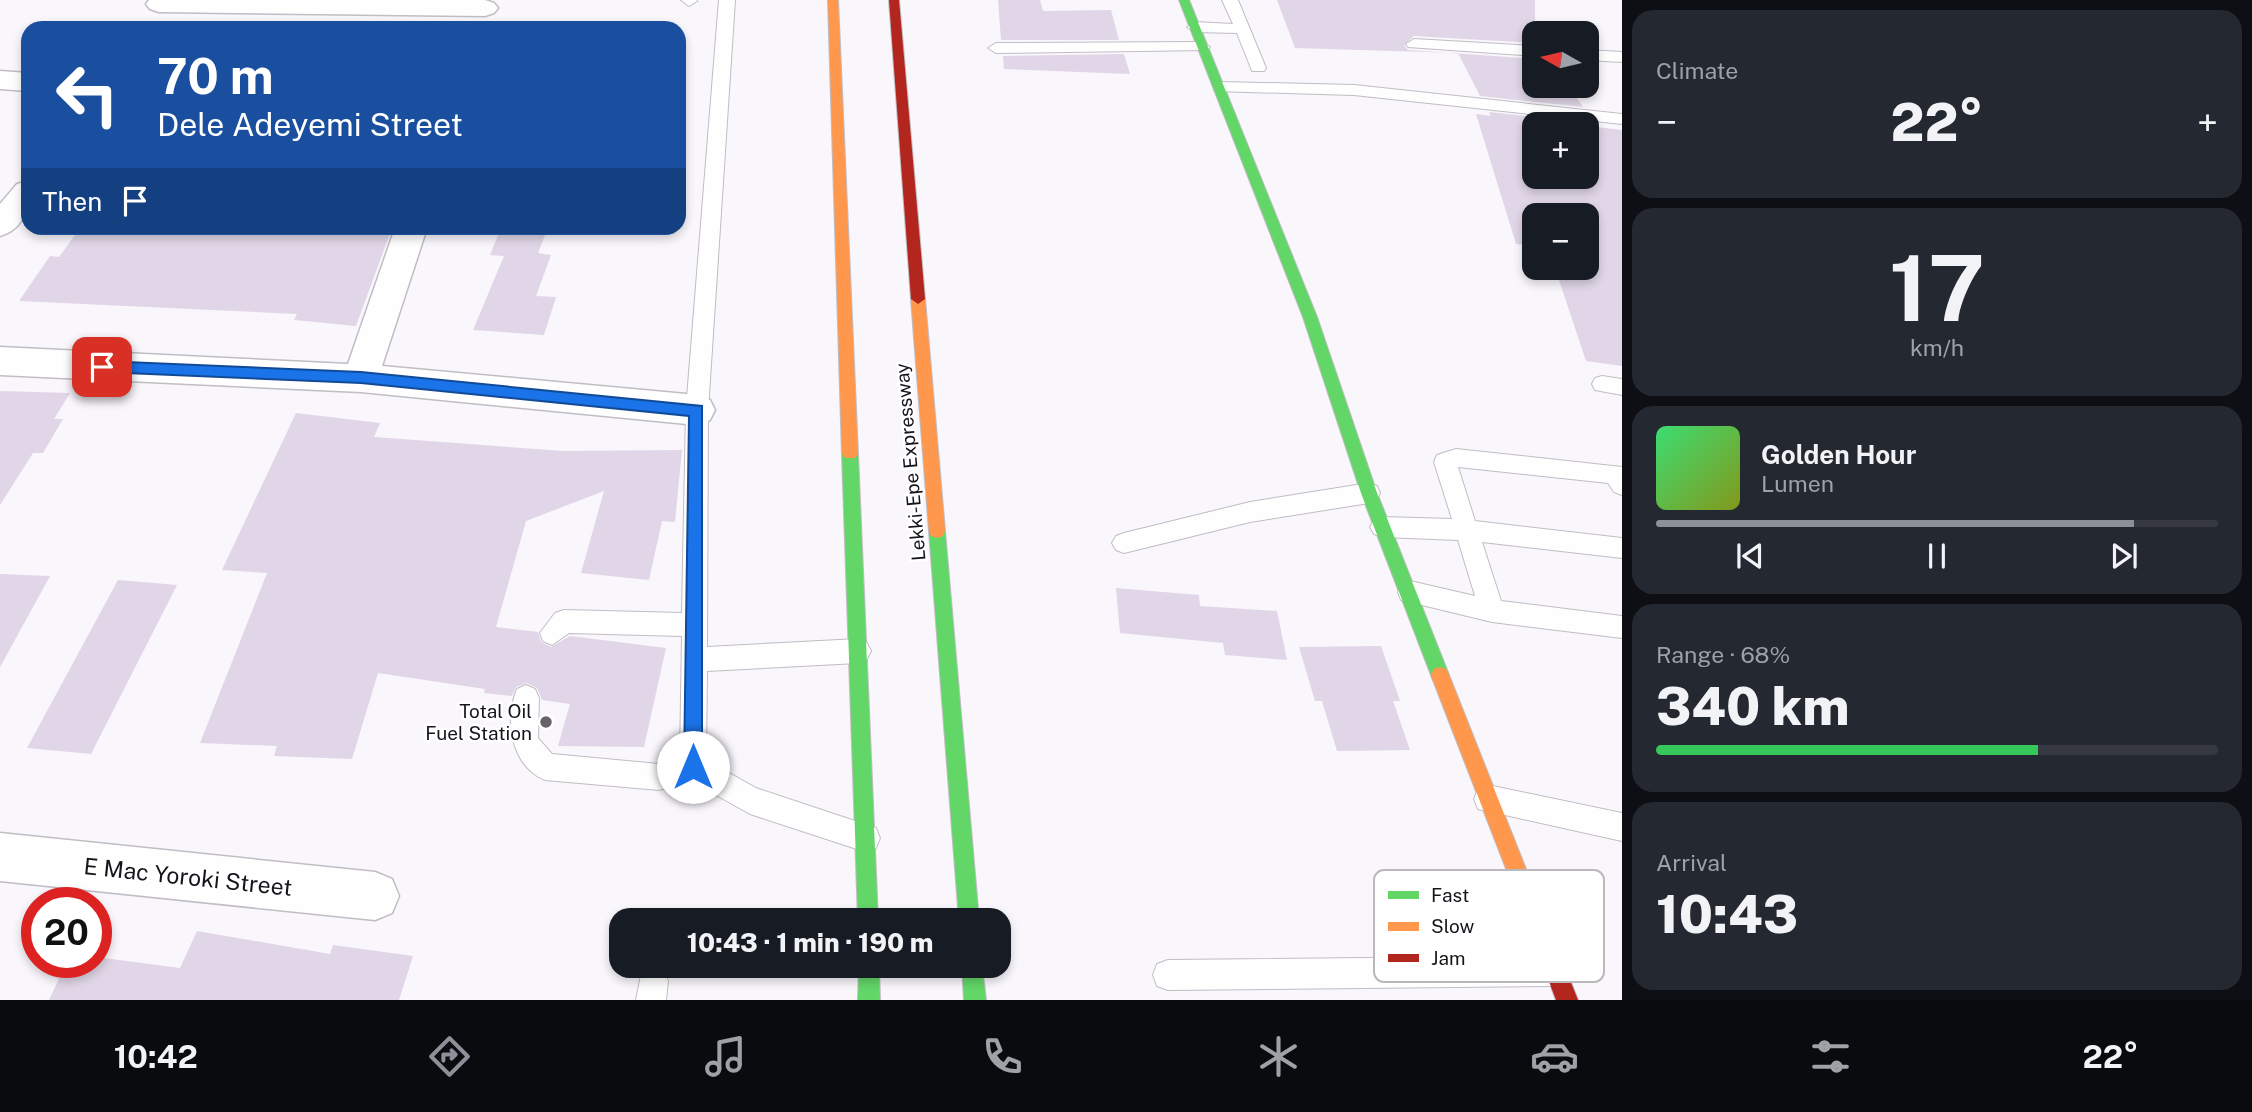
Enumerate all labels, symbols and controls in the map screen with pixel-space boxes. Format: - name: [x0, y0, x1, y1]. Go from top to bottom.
- north arrow: [1522, 21, 1600, 98]
- map controls: [1522, 21, 1599, 280]
- text: 70 m: [157, 47, 274, 105]
- icon: left: [42, 49, 133, 140]
- text: Climate: [1656, 57, 1738, 84]
- text: 22°: [1891, 92, 1983, 153]
- text: −: [1656, 100, 1677, 145]
- text: +: [2197, 100, 2218, 145]
- text: Dele Adeyemi Street: [157, 106, 463, 143]
- button: +: [1522, 112, 1599, 189]
- icon: arrive: [116, 182, 154, 220]
- text: Then: [42, 186, 102, 217]
- button: −: [1522, 203, 1599, 280]
- text: 17: [1889, 235, 1985, 341]
- text: km/h: [1910, 334, 1964, 361]
- pin: [72, 337, 132, 397]
- icon: arrive: [83, 348, 121, 386]
- street label: Lekki-Epe Expressway: [890, 362, 930, 562]
- text: Golden Hour: [1761, 439, 1916, 470]
- text: Lumen: [1761, 470, 1834, 497]
- icon: previous: [1731, 537, 1769, 575]
- icon: pause: [1918, 537, 1956, 575]
- icon: next: [2105, 537, 2143, 575]
- text: Range · 68%: [1656, 641, 1790, 668]
- text: 340 km: [1656, 676, 1849, 737]
- place label: Total Oil Fuel Station: [425, 700, 532, 744]
- marker: Total Oil Fuel Station: [538, 714, 554, 730]
- position arrow: [656, 730, 730, 804]
- text: Arrival: [1656, 849, 1727, 876]
- street label: E Mac Yoroki Street: [82, 852, 294, 901]
- legend: [1374, 870, 1604, 982]
- text: Fast: [1431, 884, 1469, 906]
- text: 10:43: [1656, 884, 1798, 945]
- speed limit sign: 20: [21, 887, 112, 978]
- text: Slow: [1431, 915, 1475, 937]
- text: 10:43 · 1 min · 190 m: [687, 927, 933, 958]
- text: Jam: [1431, 947, 1465, 969]
- icon: directions: [425, 1032, 474, 1081]
- icon: music: [701, 1032, 750, 1081]
- icon: phone: [978, 1032, 1027, 1081]
- icon: climate: [1254, 1032, 1303, 1081]
- icon: car: [1530, 1032, 1579, 1081]
- icon: filters: [1806, 1032, 1855, 1081]
- text: 10:42: [114, 1038, 198, 1075]
- text: 22°: [2083, 1038, 2138, 1075]

